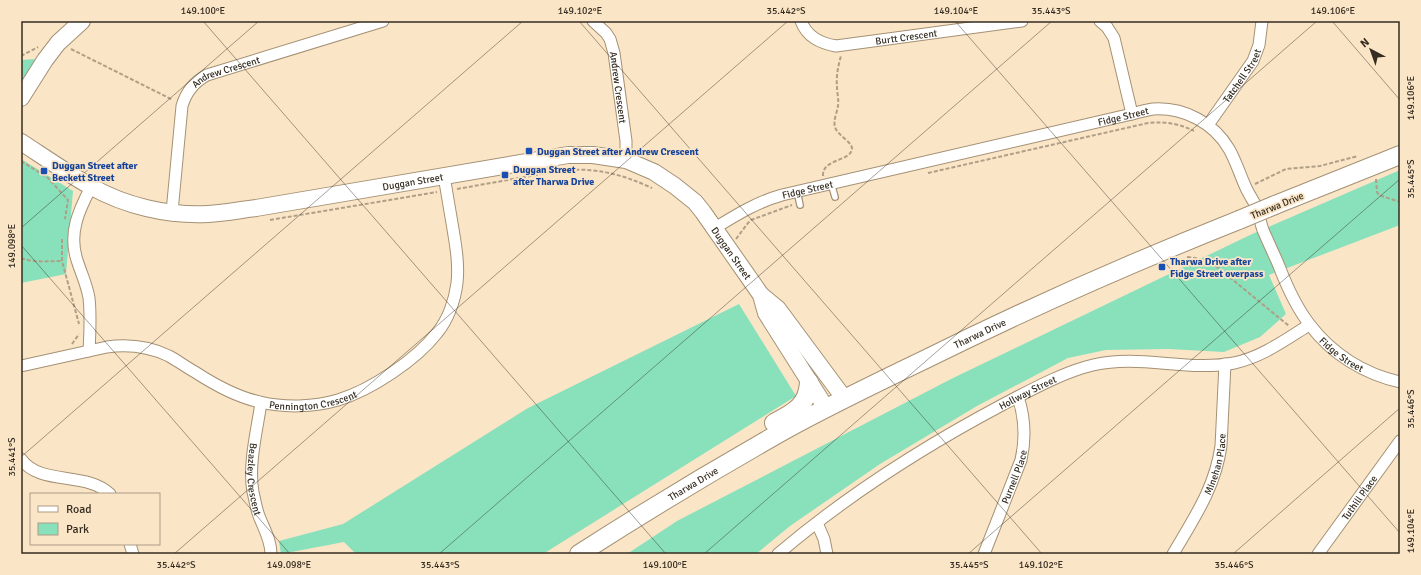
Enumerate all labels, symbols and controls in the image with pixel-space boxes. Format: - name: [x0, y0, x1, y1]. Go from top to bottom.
- text: 149.100°E: [181, 5, 226, 17]
- text: 149.102°E: [558, 5, 603, 17]
- text: 35.442°S: [767, 5, 806, 17]
- text: 149.104°E: [934, 5, 979, 17]
- text: 35.443°S: [1032, 5, 1071, 17]
- text: 149.106°E: [1311, 5, 1356, 17]
- street label: Burtt Crescent: [875, 27, 938, 48]
- north arrow: [1351, 30, 1391, 70]
- text: N: [1358, 35, 1372, 50]
- street label: Tatchell Street: [1221, 47, 1264, 105]
- street label: Andrew Crescent: [607, 51, 629, 125]
- street label: Andrew Crescent: [189, 54, 262, 91]
- text: 149.106°E: [1405, 75, 1417, 120]
- street label: Fidge Street: [1097, 105, 1150, 129]
- marker: Duggan Street after Andrew Crescent: [524, 146, 534, 156]
- place label: Duggan Street after Andrew Crescent: [537, 146, 699, 158]
- text: 35.445°S: [1405, 159, 1417, 198]
- place label: Duggan Street after Beckett Street: [52, 160, 138, 184]
- place label: Duggan Street after Tharwa Drive: [513, 164, 594, 188]
- marker: Duggan Street after Beckett Street: [39, 166, 49, 176]
- marker: Duggan Street after Tharwa Drive: [500, 170, 510, 180]
- street label: Duggan Street: [382, 171, 445, 193]
- street label: Fidge Street: [781, 178, 835, 202]
- street label: Tharwa Drive: [1249, 190, 1306, 222]
- text: 149.098°E: [6, 223, 18, 268]
- street label: Duggan Street: [708, 225, 754, 283]
- place label: Tharwa Drive after Fidge Street overpass: [1170, 256, 1264, 280]
- marker: Tharwa Drive after Fidge Street overpass: [1157, 262, 1167, 272]
- street label: Tharwa Drive: [952, 316, 1008, 351]
- street label: Fidge Street: [1316, 335, 1366, 375]
- street label: Hollway Street: [997, 373, 1059, 413]
- street label: Pennington Crescent: [268, 388, 359, 413]
- text: 35.446°S: [1405, 389, 1417, 428]
- street label: Minehan Place: [1202, 433, 1229, 497]
- text: 35.441°S: [6, 437, 18, 476]
- street label: Beazley Crescent: [245, 442, 263, 518]
- street label: Purnell Place: [999, 449, 1030, 506]
- street label: Tharwa Drive: [666, 465, 721, 504]
- street label: Tuthill Place: [1340, 473, 1380, 523]
- legend: [30, 493, 160, 545]
- text: Road: [66, 502, 92, 517]
- text: 149.104°E: [1405, 508, 1417, 553]
- text: Park: [66, 522, 89, 537]
- text: 35.442°S: [157, 559, 196, 571]
- text: 149.098°E: [267, 559, 312, 571]
- text: 35.443°S: [421, 559, 460, 571]
- text: 149.100°E: [643, 559, 688, 571]
- text: 35.445°S: [950, 559, 989, 571]
- text: 149.102°E: [1019, 559, 1064, 571]
- text: 35.446°S: [1215, 559, 1254, 571]

